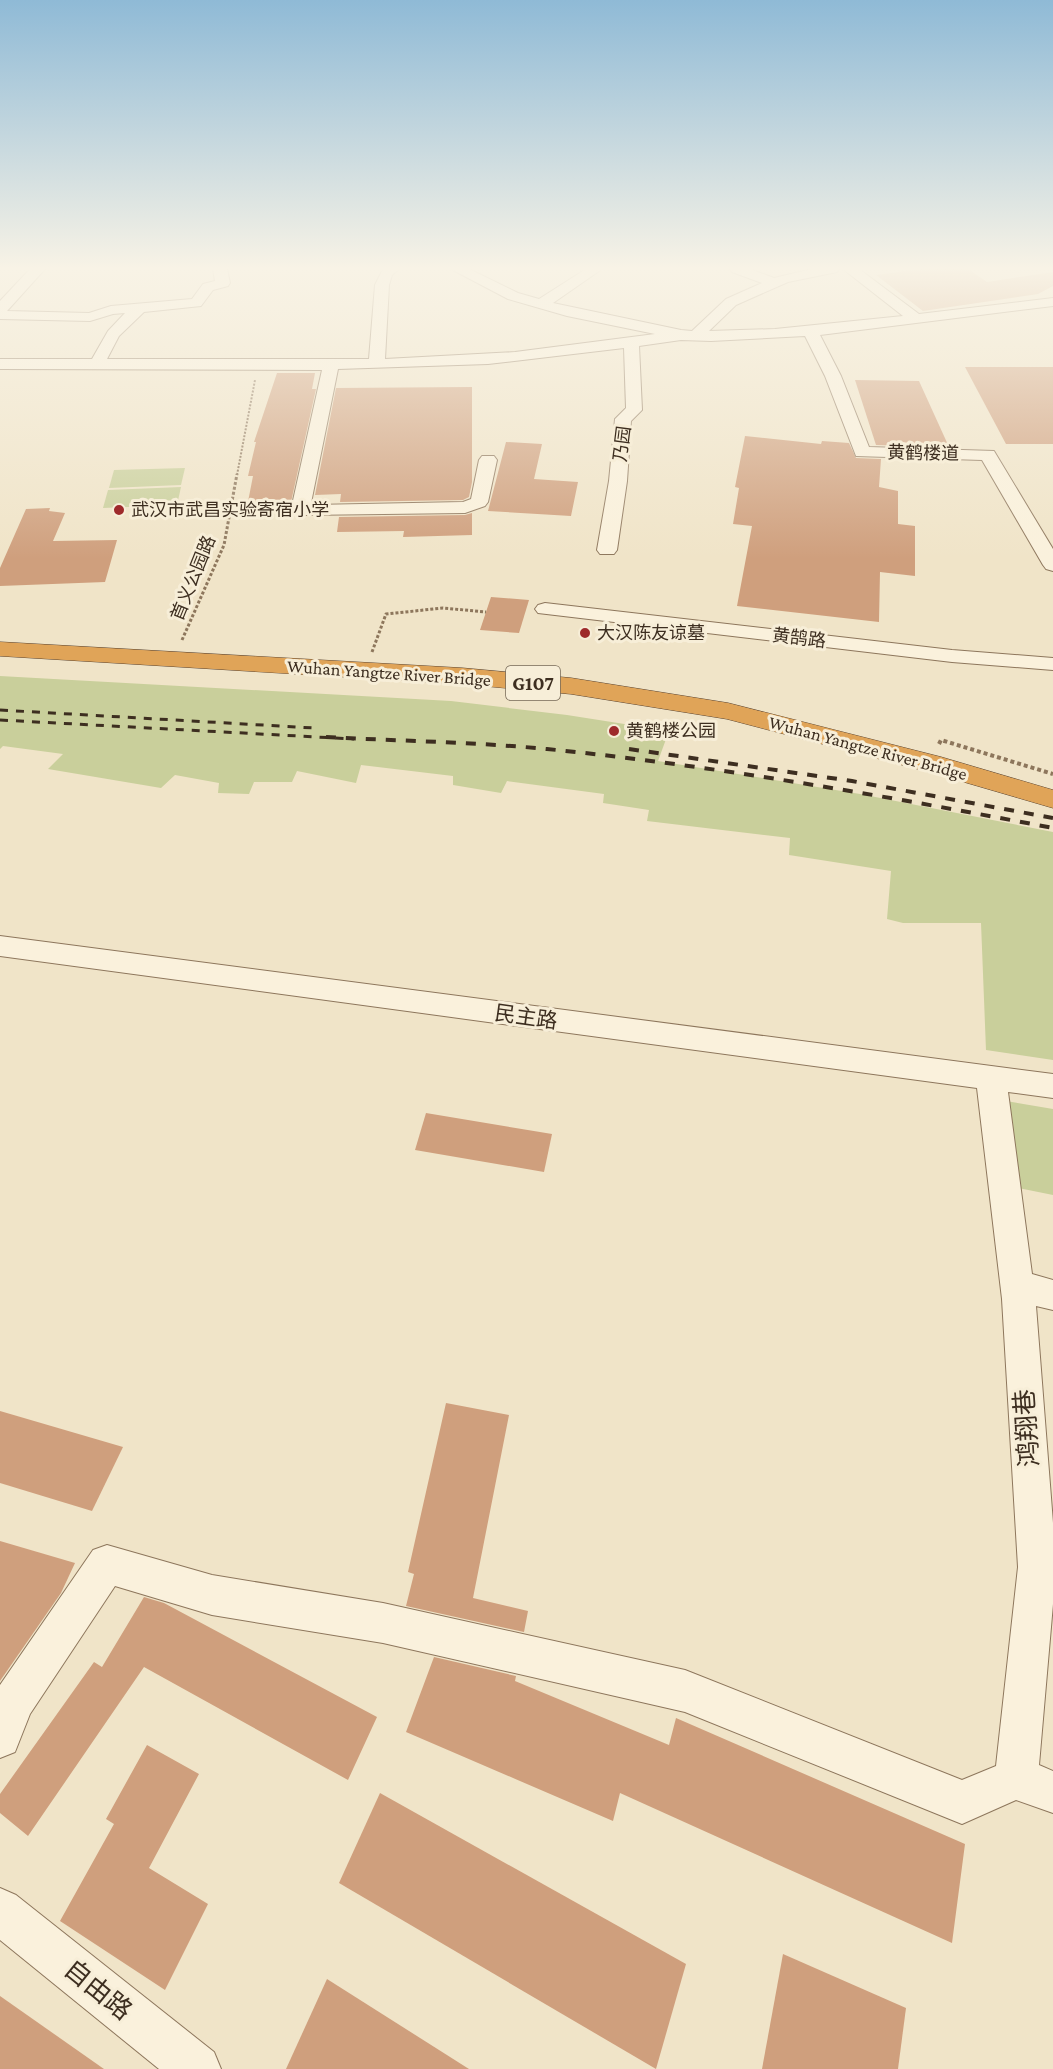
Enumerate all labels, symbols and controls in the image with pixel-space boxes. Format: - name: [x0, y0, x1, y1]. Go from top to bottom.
- street label: 乃园: [610, 425, 634, 463]
- street label: 黄鹤楼道: [887, 442, 959, 464]
- place label: 武汉市武昌实验寄宿小学: [131, 500, 329, 520]
- marker: 武汉市武昌实验寄宿小学: [112, 503, 126, 517]
- street label: 首义公园路: [167, 533, 219, 623]
- place label: 大汉陈友谅墓: [597, 623, 705, 643]
- street label: 黄鹄路: [771, 625, 827, 651]
- marker: 大汉陈友谅墓: [578, 626, 592, 640]
- street label: Wuhan Yangtze River Bridge: [286, 656, 492, 690]
- road number: G107: [506, 666, 560, 700]
- street label: Wuhan Yangtze River Bridge: [767, 712, 969, 784]
- place label: 黄鹤楼公园: [626, 721, 716, 741]
- marker: 黄鹤楼公园: [607, 724, 621, 738]
- street label: 民主路: [493, 1001, 559, 1033]
- street label: 鸿翔巷: [1010, 1388, 1044, 1468]
- street label: 自由路: [59, 1954, 137, 2026]

